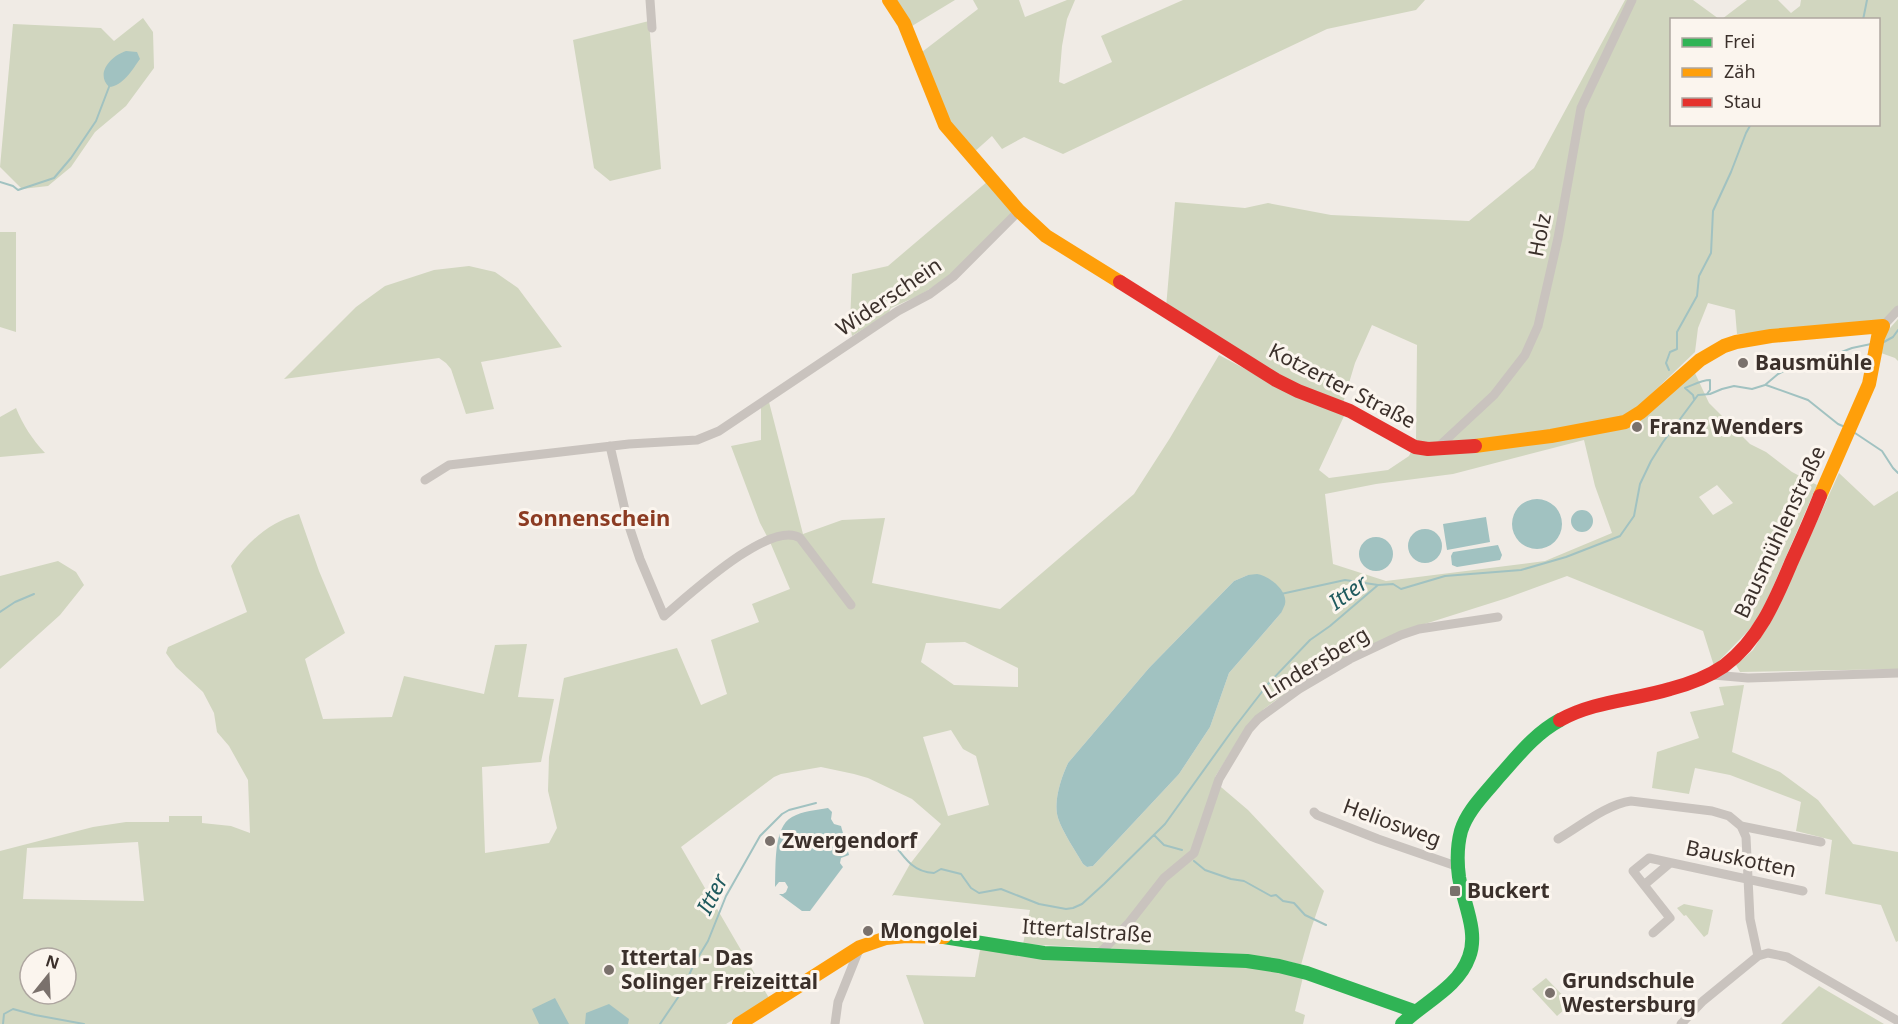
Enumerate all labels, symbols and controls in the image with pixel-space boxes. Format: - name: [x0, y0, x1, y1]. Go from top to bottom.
- legend: [1670, 18, 1880, 126]
- text: Frei: [1724, 29, 1755, 53]
- text: Zäh: [1724, 59, 1756, 83]
- text: Stau: [1724, 89, 1762, 113]
- street label: Holz: [1521, 211, 1557, 259]
- street label: Widerschein: [830, 251, 947, 342]
- street label: Kotzerter Straße: [1264, 336, 1421, 434]
- place label: Bausmühle: [1755, 348, 1872, 376]
- marker: Bausmühle: [1736, 356, 1750, 370]
- place label: Franz Wenders: [1649, 412, 1803, 440]
- marker: Franz Wenders: [1630, 420, 1644, 434]
- street label: Bausmühlenstraße: [1727, 441, 1831, 622]
- district label: Sonnenschein: [518, 502, 670, 532]
- water label: Itter: [1321, 566, 1374, 616]
- street label: Lindersberg: [1257, 619, 1374, 705]
- street label: Heliosweg: [1339, 791, 1445, 853]
- place label: Zwergendorf: [782, 826, 919, 854]
- street label: Bauskotten: [1683, 833, 1799, 883]
- marker: Zwergendorf: [763, 834, 777, 848]
- water label: Itter: [688, 867, 734, 920]
- place label: Buckert: [1467, 876, 1550, 904]
- marker: Buckert: [1448, 884, 1462, 898]
- street label: Ittertalstraße: [1021, 911, 1153, 949]
- place label: Mongolei: [880, 916, 978, 944]
- marker: Mongolei: [861, 924, 875, 938]
- place label: Ittertal - Das Solinger Freizeittal: [621, 943, 818, 995]
- north arrow: [18, 946, 78, 1006]
- text: N: [43, 949, 62, 974]
- marker: Ittertal - Das Solinger Freizeittal: [602, 963, 616, 977]
- place label: Grundschule Westersburg: [1562, 966, 1696, 1018]
- marker: Grundschule Westersburg: [1543, 986, 1557, 1000]

